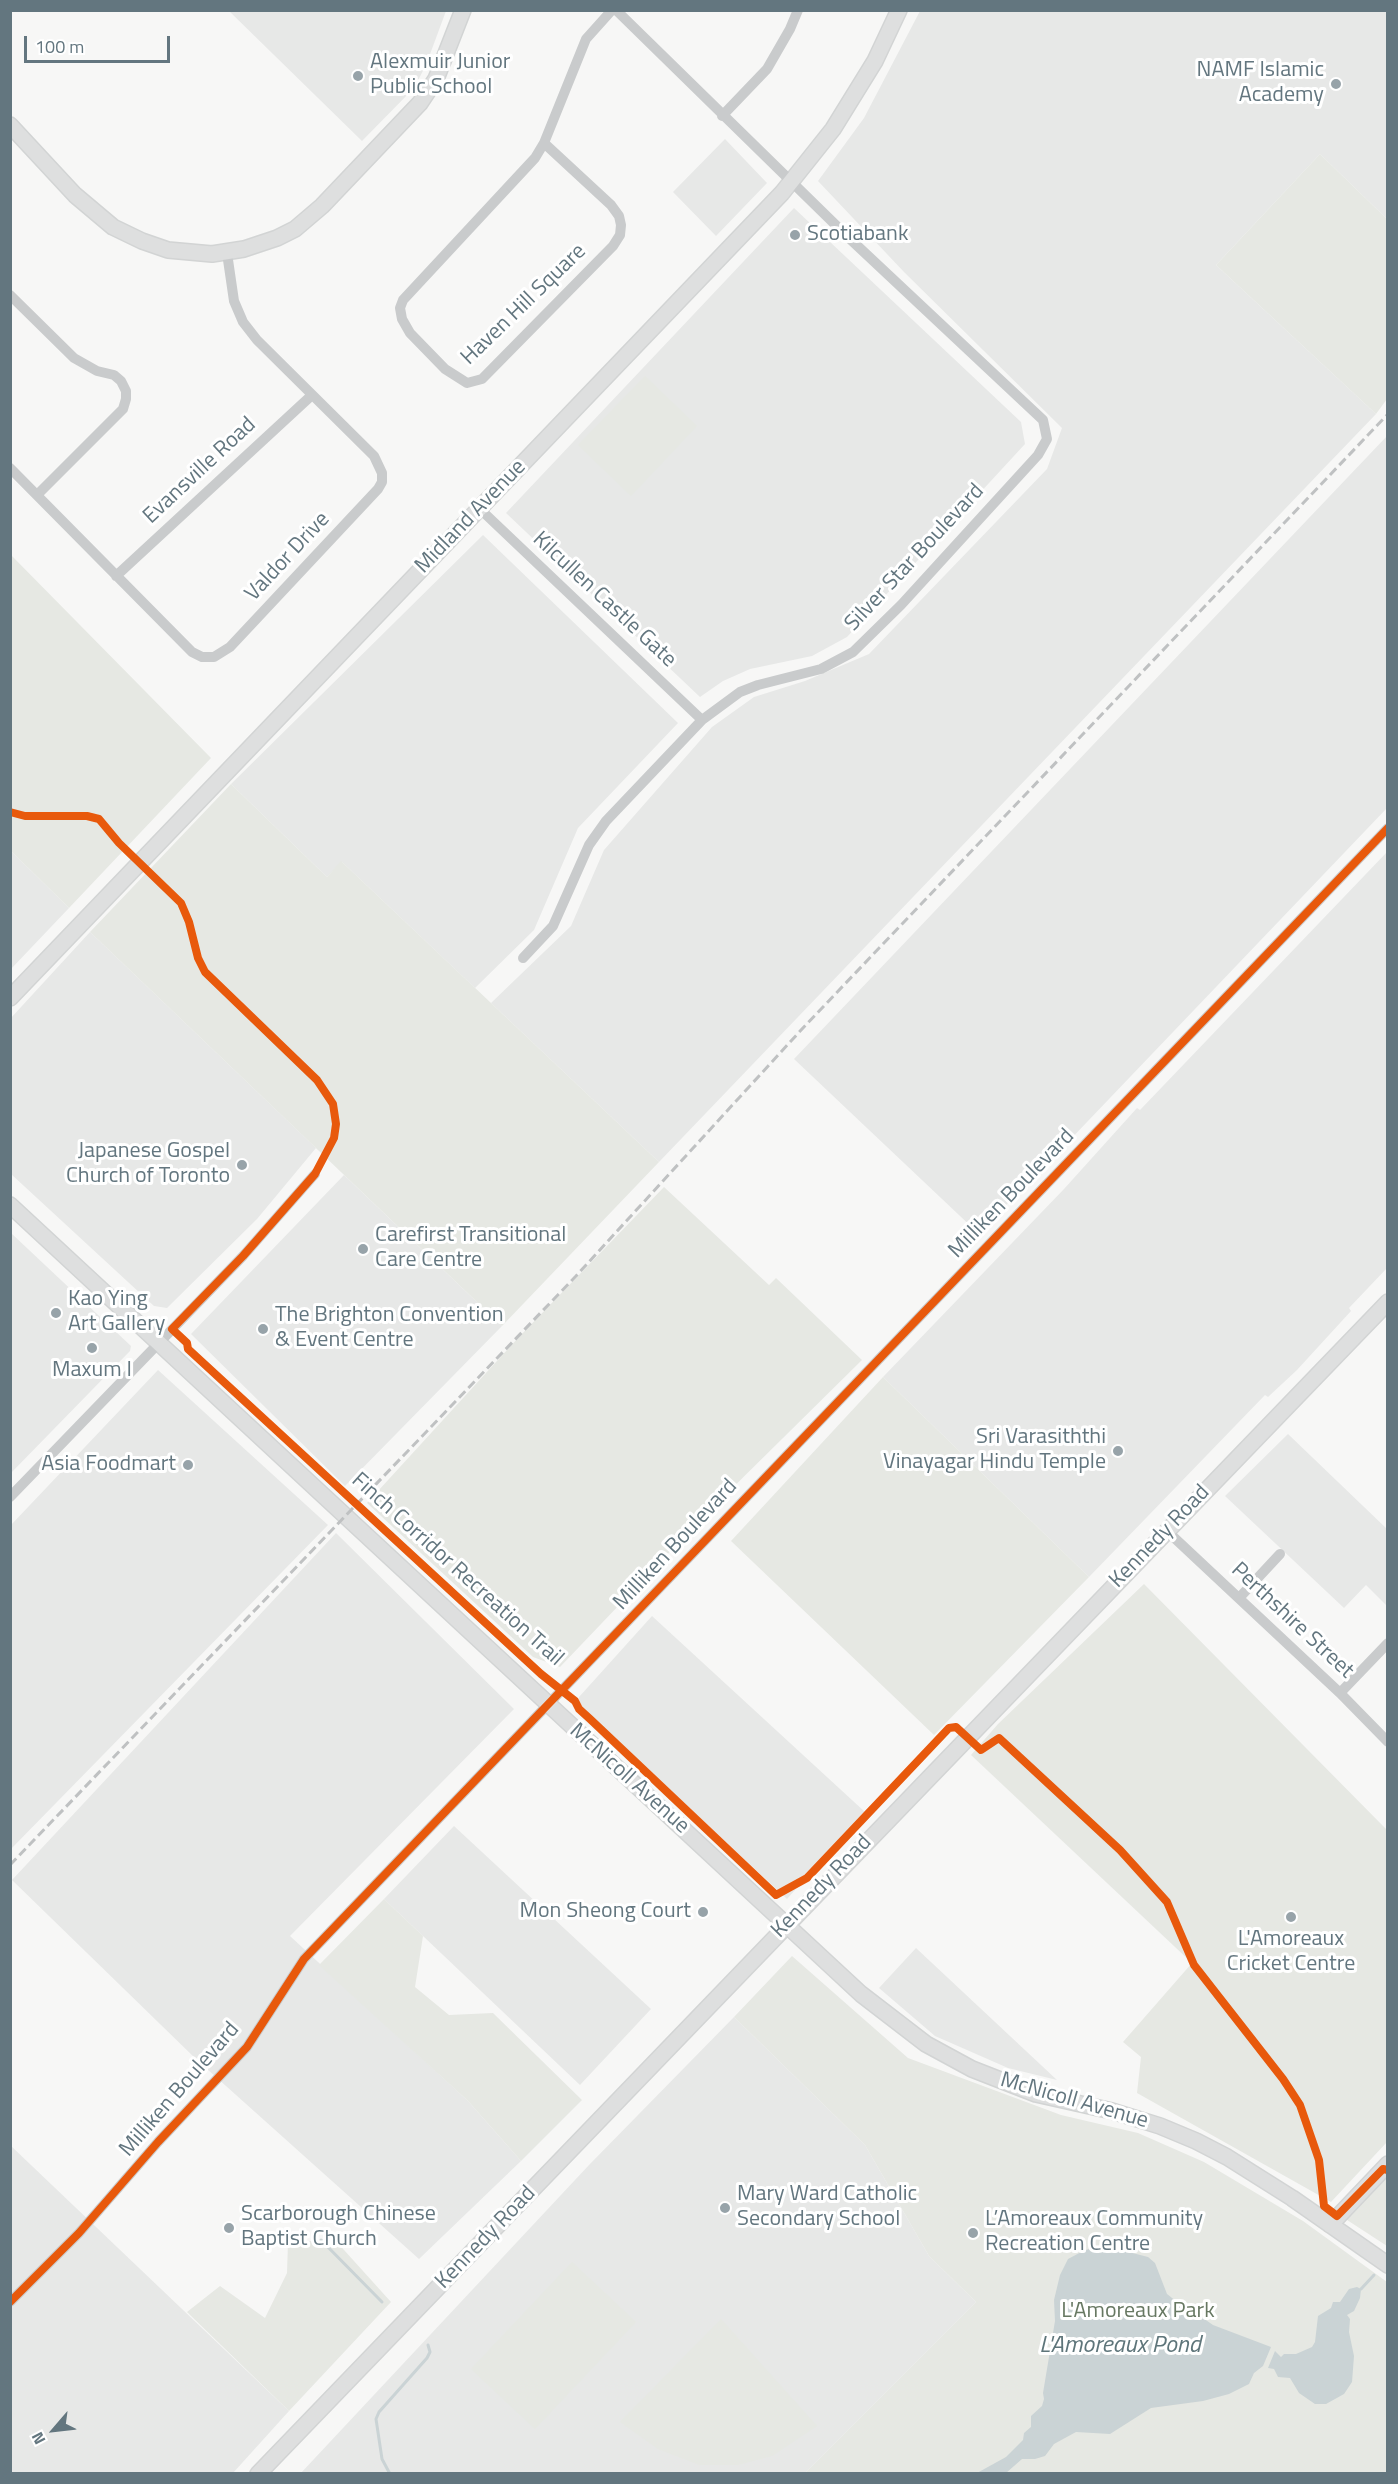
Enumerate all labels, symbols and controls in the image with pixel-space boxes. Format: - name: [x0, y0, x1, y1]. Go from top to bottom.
- scale bar: [27, 24, 172, 62]
- text: 100 m: [35, 33, 84, 60]
- place label: Alexmuir Junior Public School: [370, 50, 510, 101]
- place label: NAMF Islamic Academy: [1197, 58, 1324, 110]
- marker: Alexmuir Junior Public School: [351, 69, 365, 83]
- marker: NAMF Islamic Academy: [1329, 77, 1343, 91]
- place label: Scotiabank: [807, 222, 908, 248]
- marker: Scotiabank: [788, 228, 802, 242]
- street label: Haven Hill Square: [456, 239, 592, 371]
- street label: Evansville Road: [138, 412, 262, 530]
- street label: Midland Avenue: [410, 455, 532, 579]
- street label: Silver Star Boulevard: [840, 479, 990, 637]
- street label: Valdor Drive: [240, 507, 336, 607]
- street label: Kilcullen Castle Gate: [527, 527, 681, 673]
- street label: Milliken Boulevard: [944, 1124, 1080, 1264]
- place label: Japanese Gospel Church of Toronto: [66, 1139, 230, 1190]
- marker: Japanese Gospel Church of Toronto: [235, 1158, 249, 1172]
- place label: Carefirst Transitional Care Centre: [375, 1223, 566, 1274]
- marker: Carefirst Transitional Care Centre: [356, 1242, 370, 1256]
- place label: Kao Ying Art Gallery: [68, 1287, 165, 1338]
- place label: The Brighton Convention & Event Centre: [275, 1303, 504, 1354]
- marker: Kao Ying Art Gallery: [49, 1306, 63, 1320]
- marker: The Brighton Convention & Event Centre: [256, 1322, 270, 1336]
- marker: Maxum I: [85, 1341, 99, 1355]
- place label: Maxum I: [52, 1358, 132, 1384]
- place label: Sri Varasiththi Vinayagar Hindu Temple: [883, 1425, 1106, 1476]
- marker: Sri Varasiththi Vinayagar Hindu Temple: [1111, 1444, 1125, 1458]
- place label: Asia Foodmart: [41, 1452, 176, 1478]
- marker: Asia Foodmart: [181, 1458, 195, 1472]
- street label: Finch Corridor Recreation Trail: [346, 1468, 568, 1672]
- street label: Milliken Boulevard: [609, 1474, 743, 1616]
- street label: Kennedy Road: [1104, 1480, 1216, 1594]
- street label: Perthshire Street: [1225, 1557, 1359, 1685]
- street label: McNicoll Avenue: [563, 1718, 695, 1840]
- street label: Kennedy Road: [766, 1830, 878, 1944]
- place label: Mon Sheong Court: [520, 1899, 691, 1925]
- marker: Mon Sheong Court: [696, 1905, 710, 1919]
- marker: L'Amoreaux Cricket Centre: [1284, 1910, 1298, 1924]
- place label: L'Amoreaux Cricket Centre: [1227, 1927, 1355, 1978]
- street label: Milliken Boulevard: [114, 2017, 246, 2163]
- street label: McNicoll Avenue: [997, 2067, 1151, 2135]
- street label: Kennedy Road: [430, 2181, 542, 2295]
- place label: Mary Ward Catholic Secondary School: [737, 2182, 917, 2234]
- marker: Mary Ward Catholic Secondary School: [718, 2201, 732, 2215]
- place label: Scarborough Chinese Baptist Church: [241, 2202, 436, 2254]
- place label: L’Amoreaux Community Recreation Centre: [985, 2207, 1203, 2258]
- marker: Scarborough Chinese Baptist Church: [222, 2221, 236, 2235]
- marker: L’Amoreaux Community Recreation Centre: [966, 2226, 980, 2240]
- park label: L'Amoreaux Park: [1061, 2299, 1215, 2325]
- water label: L'Amoreaux Pond: [1039, 2332, 1201, 2360]
- north arrow: [24, 2400, 84, 2460]
- text: N: [25, 2428, 51, 2449]

